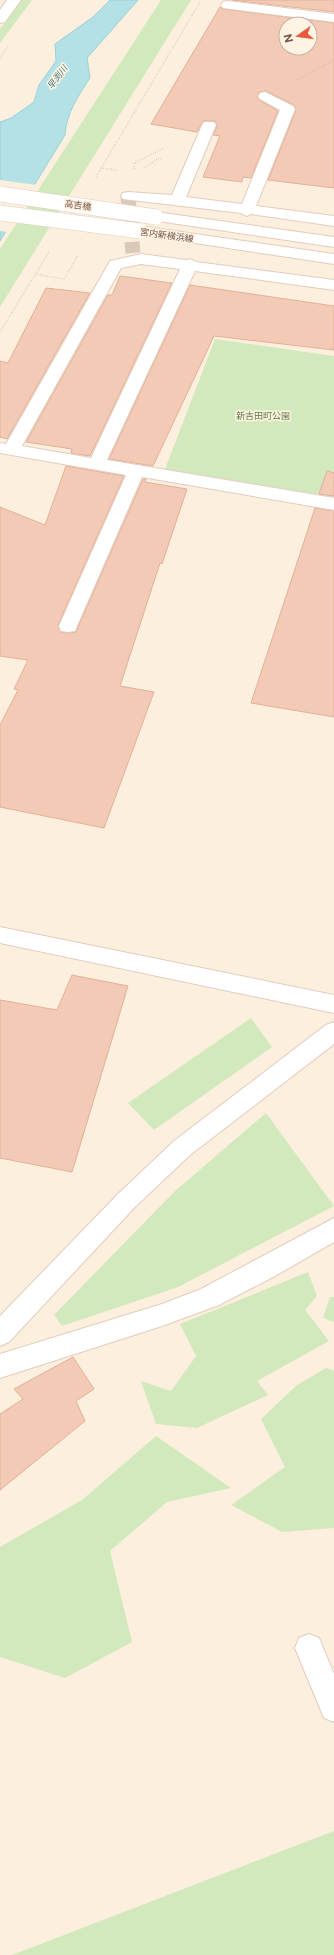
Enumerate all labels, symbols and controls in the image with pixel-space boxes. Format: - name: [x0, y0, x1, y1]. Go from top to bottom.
- north arrow: [278, 16, 318, 56]
- text: N: [281, 33, 295, 44]
- water label: 早渕川: [44, 62, 70, 91]
- street label: 高吉橋: [64, 198, 92, 212]
- street label: 宮内新横浜線: [139, 226, 195, 244]
- park label: 新吉田町公園: [236, 410, 290, 421]

